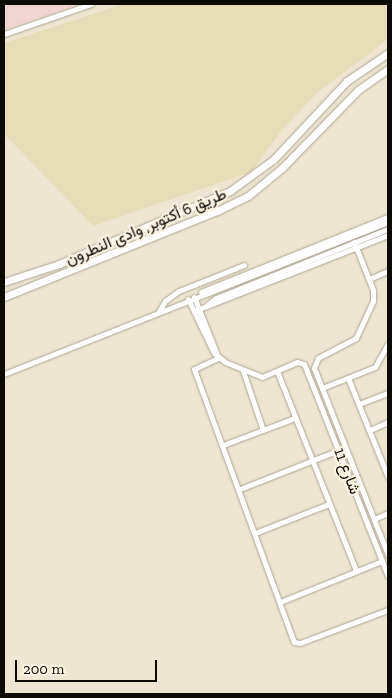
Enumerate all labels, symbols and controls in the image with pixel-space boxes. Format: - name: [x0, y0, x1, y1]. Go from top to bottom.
- street label: طريق 6 أكتوبر, وادى النطرون: [63, 184, 229, 270]
- street label: شارع 11: [329, 445, 365, 497]
- scale bar: [18, 650, 160, 682]
- text: 200 m: [23, 660, 64, 678]

